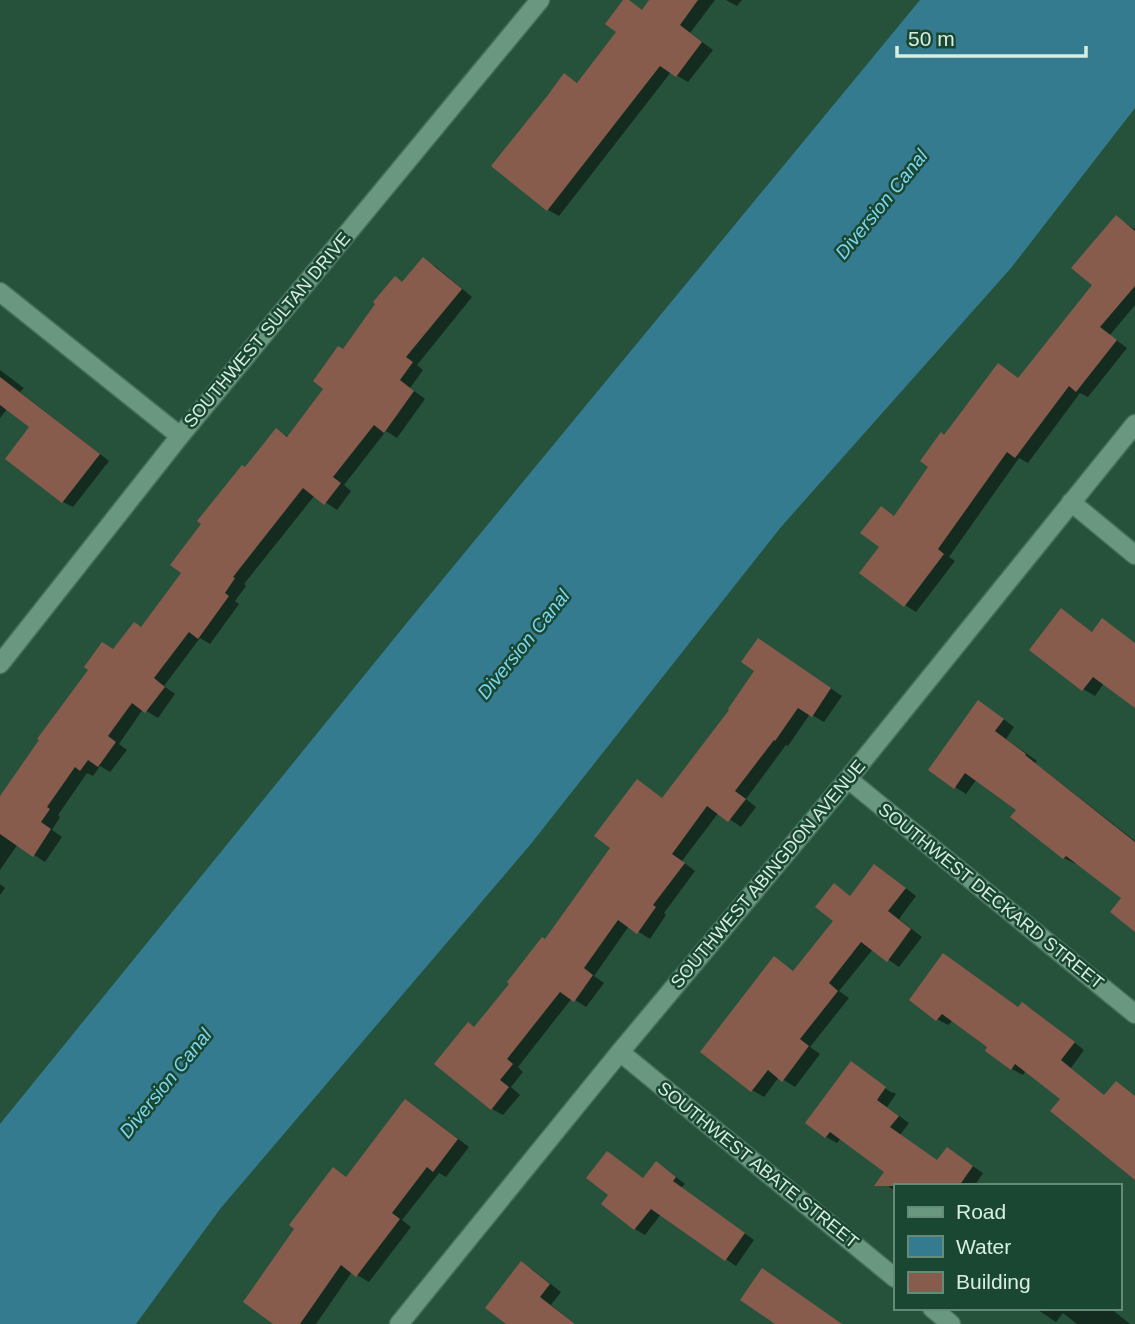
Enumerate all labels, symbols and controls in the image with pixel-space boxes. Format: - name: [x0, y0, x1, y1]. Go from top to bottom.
- scale bar: [897, 14, 1086, 58]
- text: 50 m: [908, 27, 955, 50]
- water label: Diversion Canal: [831, 145, 932, 263]
- street label: SOUTHWEST SULTAN DRIVE: [180, 229, 354, 431]
- water label: Diversion Canal: [473, 585, 574, 703]
- street label: SOUTHWEST ABINGDON AVENUE: [667, 756, 869, 992]
- street label: SOUTHWEST DECKARD STREET: [874, 799, 1108, 993]
- water label: Diversion Canal: [115, 1024, 216, 1142]
- street label: SOUTHWEST ABATE STREET: [654, 1078, 862, 1252]
- legend: [894, 1184, 1121, 1310]
- text: Road: [956, 1200, 1006, 1223]
- text: Water: [956, 1235, 1011, 1258]
- text: Building: [956, 1270, 1031, 1293]

